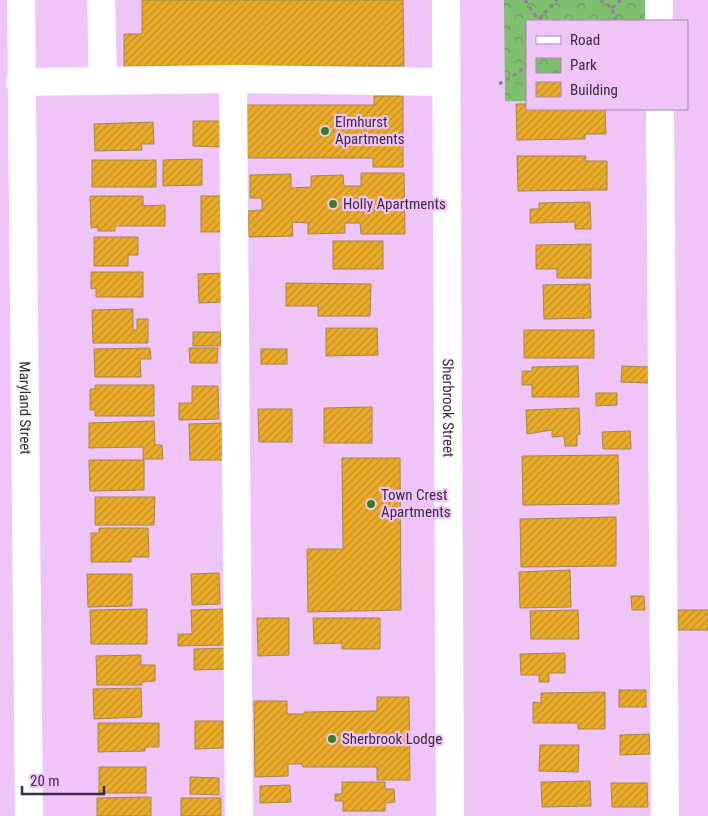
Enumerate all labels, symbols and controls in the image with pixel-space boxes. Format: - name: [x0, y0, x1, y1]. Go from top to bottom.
- legend: [526, 20, 688, 110]
- text: Road: [570, 31, 600, 49]
- text: Park: [570, 56, 597, 74]
- text: Building: [570, 81, 618, 99]
- place label: Elmhurst Apartments: [335, 113, 405, 148]
- marker: Elmhurst Apartments: [319, 125, 331, 137]
- place label: Holly Apartments: [343, 195, 446, 213]
- marker: Holly Apartments: [327, 198, 339, 210]
- street label: Sherbrook Street: [439, 358, 457, 458]
- street label: Maryland Street: [16, 361, 34, 455]
- place label: Town Crest Apartments: [381, 486, 451, 521]
- marker: Town Crest Apartments: [365, 498, 377, 510]
- place label: Sherbrook Lodge: [342, 730, 442, 748]
- marker: Sherbrook Lodge: [326, 733, 338, 745]
- scale bar: [22, 764, 105, 796]
- text: 20 m: [30, 772, 60, 790]

